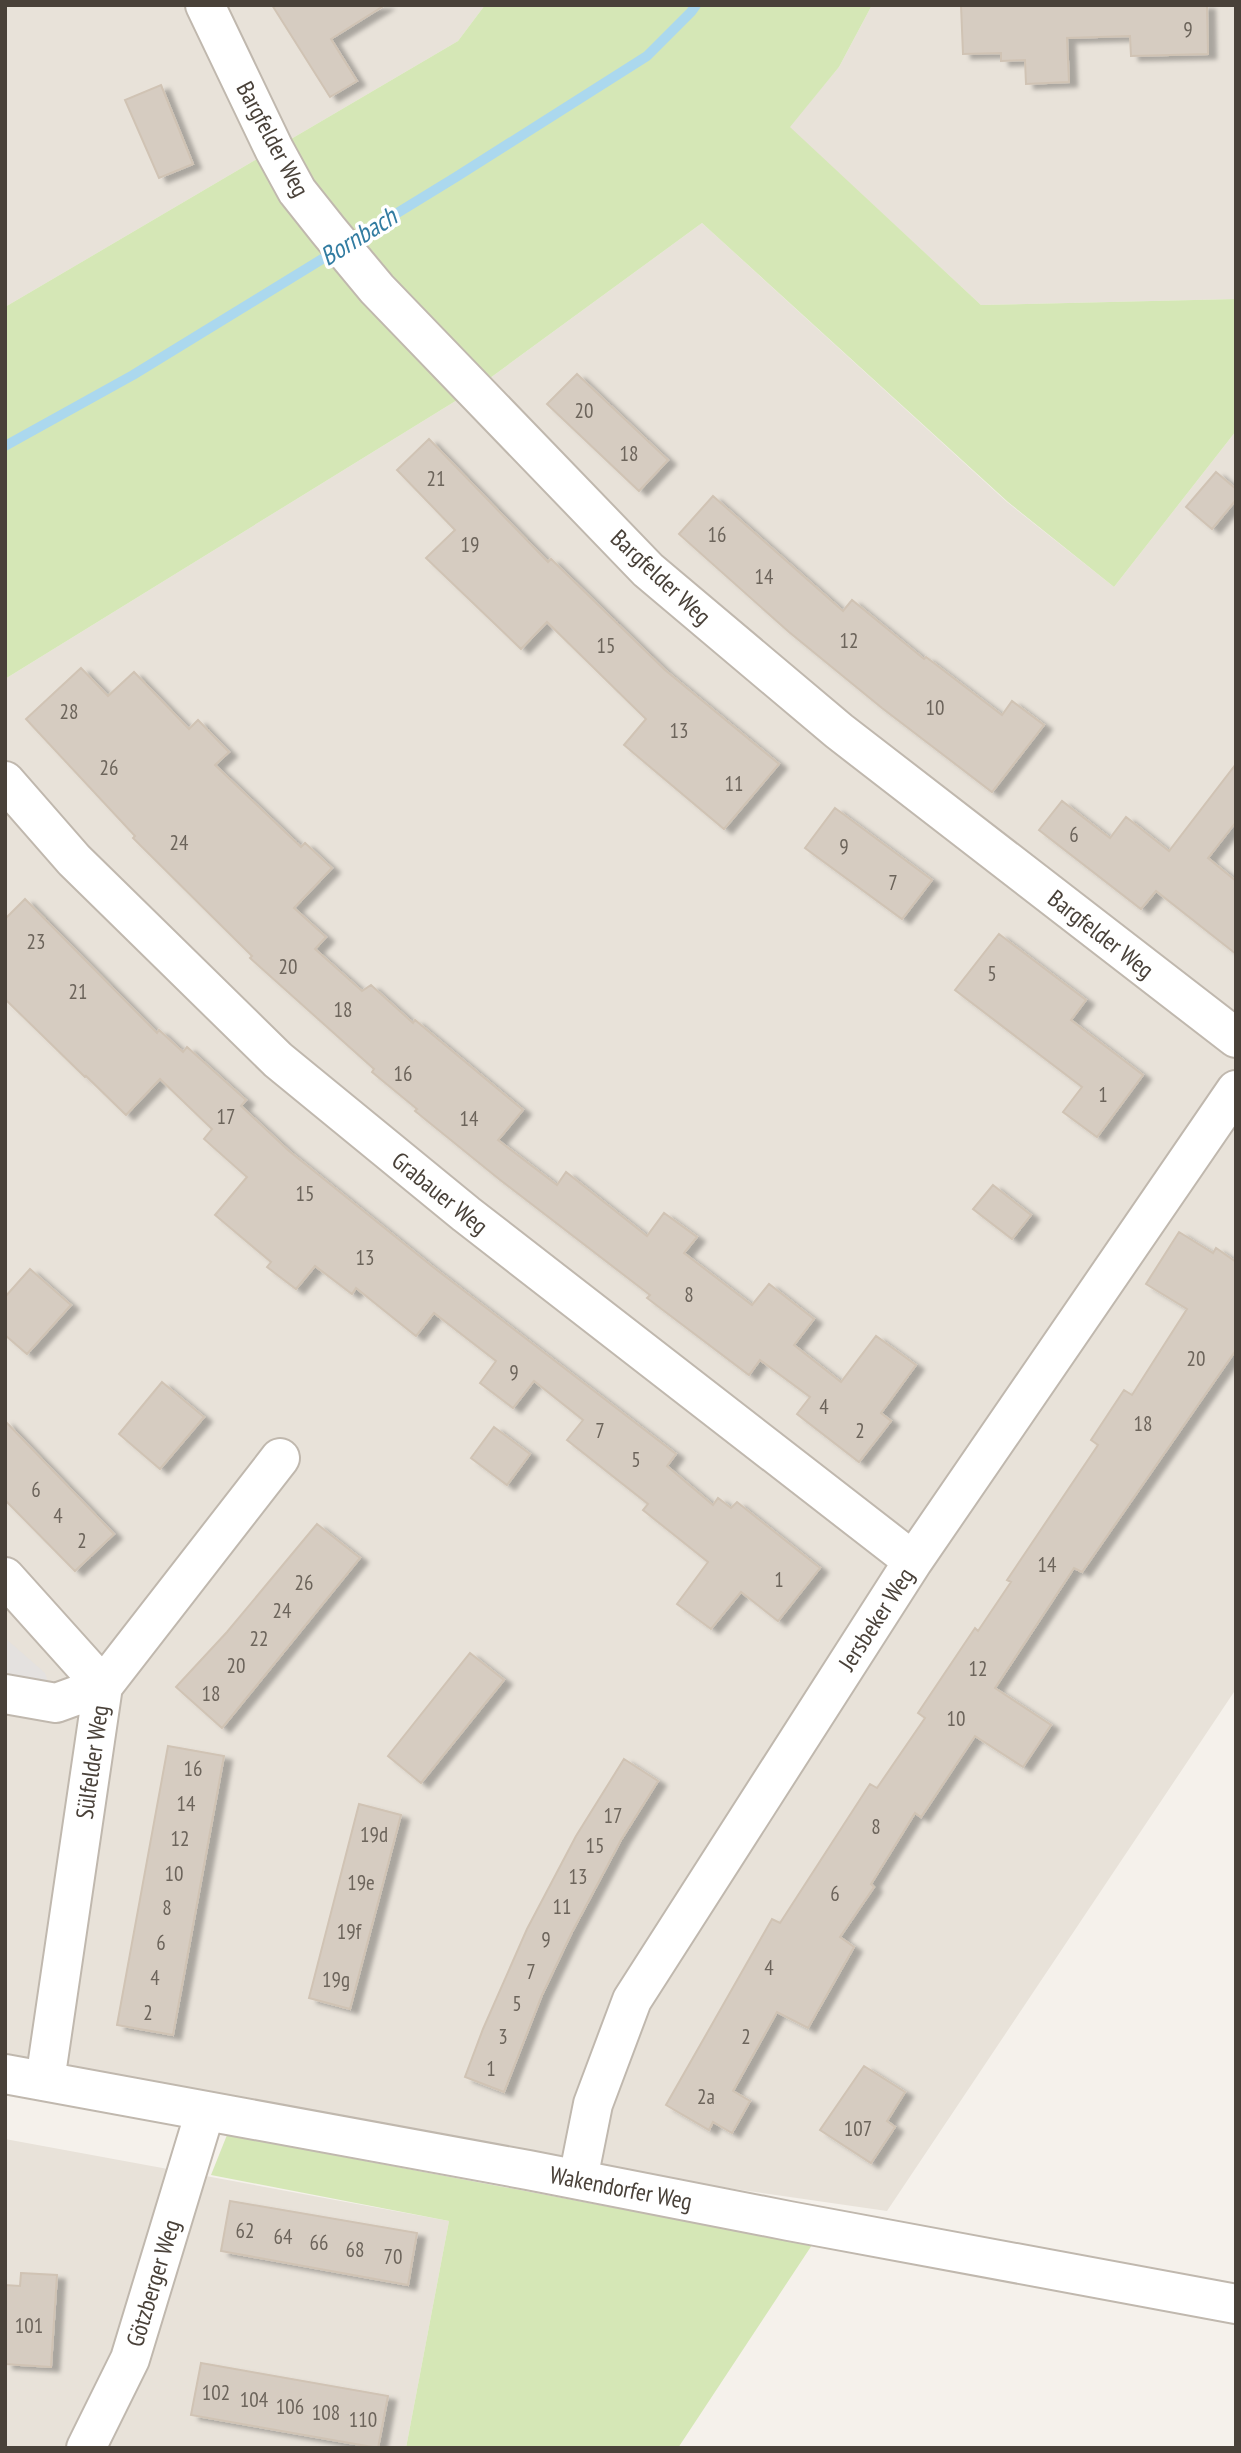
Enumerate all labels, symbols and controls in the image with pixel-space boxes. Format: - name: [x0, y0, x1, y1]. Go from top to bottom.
- house number: 9: [1183, 16, 1193, 43]
- street label: Bargfelder Weg: [230, 76, 316, 202]
- water label: Bornbach: [313, 199, 404, 272]
- house number: 20: [575, 397, 593, 424]
- house number: 18: [620, 440, 638, 467]
- house number: 21: [427, 465, 445, 492]
- house number: 16: [708, 521, 726, 548]
- street label: Bargfelder Weg: [604, 523, 718, 631]
- house number: 19: [461, 531, 479, 558]
- house number: 14: [755, 563, 774, 590]
- house number: 12: [840, 627, 858, 654]
- house number: 15: [597, 632, 615, 659]
- house number: 10: [926, 694, 944, 721]
- house number: 28: [60, 698, 78, 725]
- house number: 13: [670, 717, 688, 744]
- house number: 26: [100, 754, 118, 781]
- house number: 11: [725, 770, 743, 797]
- house number: 6: [1069, 821, 1079, 848]
- house number: 24: [170, 829, 189, 856]
- house number: 9: [839, 833, 849, 860]
- house number: 7: [888, 869, 898, 896]
- street label: Bargfelder Weg: [1042, 883, 1160, 985]
- house number: 23: [27, 928, 45, 955]
- house number: 20: [279, 953, 297, 980]
- house number: 5: [987, 960, 997, 987]
- house number: 21: [69, 978, 87, 1005]
- house number: 18: [334, 996, 352, 1023]
- house number: 16: [394, 1060, 412, 1087]
- house number: 1: [1098, 1081, 1108, 1108]
- house number: 17: [217, 1103, 235, 1130]
- house number: 14: [460, 1105, 479, 1132]
- street label: Grabauer Weg: [386, 1145, 494, 1241]
- house number: 15: [296, 1180, 314, 1207]
- house number: 13: [356, 1244, 374, 1271]
- house number: 8: [684, 1281, 694, 1308]
- house number: 20: [1187, 1345, 1205, 1372]
- house number: 9: [509, 1359, 519, 1386]
- house number: 4: [819, 1393, 829, 1420]
- house number: 18: [1134, 1410, 1152, 1437]
- house number: 7: [595, 1417, 605, 1444]
- house number: 2: [855, 1417, 865, 1444]
- house number: 5: [631, 1446, 641, 1473]
- house number: 6: [31, 1476, 41, 1503]
- house number: 4: [53, 1502, 63, 1529]
- house number: 2: [77, 1527, 87, 1554]
- house number: 14: [1038, 1551, 1057, 1578]
- street label: Jersbeker Weg: [831, 1562, 921, 1677]
- house number: 1: [774, 1566, 784, 1593]
- house number: 26: [295, 1569, 313, 1596]
- house number: 24: [273, 1597, 292, 1624]
- house number: 22: [250, 1625, 268, 1652]
- house number: 20: [227, 1652, 245, 1679]
- house number: 12: [969, 1655, 987, 1682]
- house number: 18: [202, 1680, 220, 1707]
- street label: Sülfelder Weg: [69, 1703, 115, 1821]
- house number: 10: [947, 1705, 965, 1732]
- house number: 16: [184, 1755, 202, 1782]
- house number: 14: [177, 1790, 196, 1817]
- house number: 17: [604, 1802, 622, 1829]
- house number: 8: [871, 1813, 881, 1840]
- house number: 19d: [360, 1821, 388, 1848]
- house number: 12: [171, 1825, 189, 1852]
- house number: 15: [586, 1832, 604, 1859]
- house number: 10: [165, 1860, 183, 1887]
- house number: 13: [569, 1863, 587, 1890]
- house number: 19e: [347, 1869, 375, 1896]
- house number: 6: [830, 1880, 840, 1907]
- house number: 11: [553, 1893, 571, 1920]
- house number: 8: [162, 1894, 172, 1921]
- house number: 19f: [337, 1918, 362, 1945]
- house number: 9: [541, 1926, 551, 1953]
- house number: 6: [156, 1929, 166, 1956]
- house number: 4: [764, 1954, 774, 1981]
- house number: 7: [526, 1958, 536, 1985]
- house number: 4: [150, 1964, 160, 1991]
- house number: 19g: [322, 1966, 350, 1993]
- house number: 5: [512, 1990, 522, 2017]
- house number: 2: [143, 1999, 153, 2026]
- house number: 3: [498, 2023, 508, 2050]
- house number: 2: [741, 2023, 751, 2050]
- house number: 1: [486, 2055, 496, 2082]
- house number: 2a: [697, 2083, 715, 2110]
- house number: 107: [844, 2115, 872, 2142]
- street label: Wakendorfer Weg: [547, 2159, 695, 2217]
- street label: Götzberger Weg: [119, 2216, 187, 2350]
- house number: 62: [236, 2217, 254, 2244]
- house number: 64: [274, 2223, 293, 2250]
- house number: 66: [310, 2229, 328, 2256]
- house number: 68: [346, 2236, 364, 2263]
- house number: 70: [384, 2243, 402, 2270]
- house number: 101: [15, 2312, 43, 2339]
- house number: 102: [202, 2379, 230, 2406]
- house number: 104: [240, 2386, 269, 2413]
- house number: 106: [276, 2393, 304, 2420]
- house number: 108: [312, 2399, 340, 2426]
- house number: 110: [349, 2406, 377, 2433]

